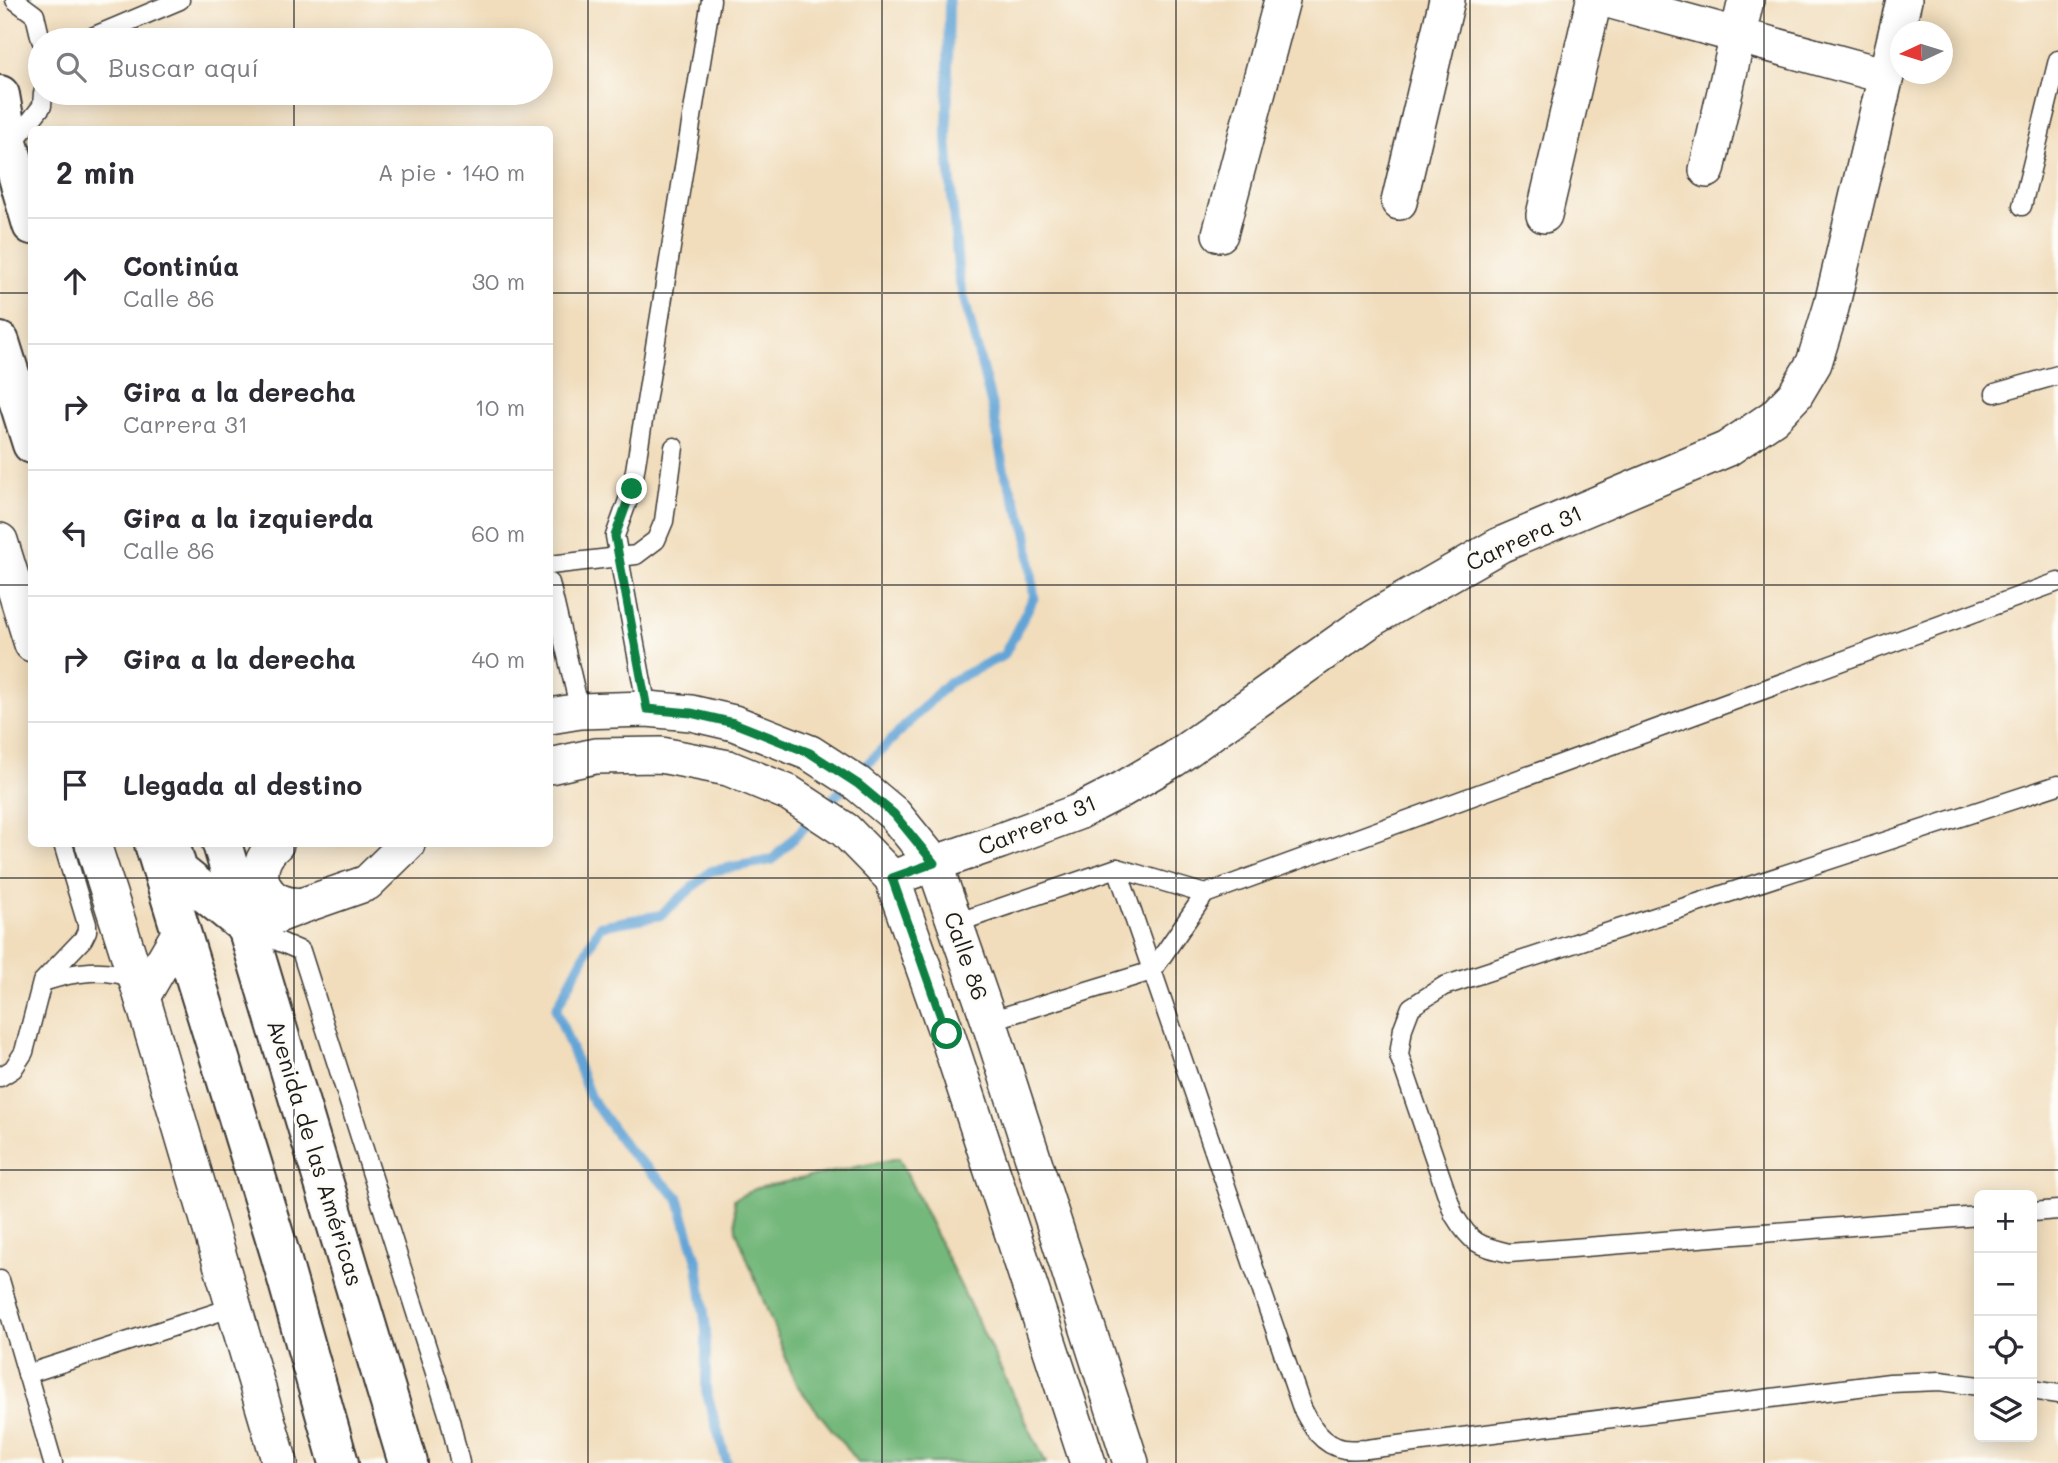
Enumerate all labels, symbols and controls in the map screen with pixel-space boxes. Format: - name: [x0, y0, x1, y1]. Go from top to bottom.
- north arrow: [1890, 21, 1953, 84]
- search box: [28, 28, 553, 105]
- icon: search: [52, 48, 90, 86]
- text: Buscar aquí: [108, 50, 259, 84]
- text: 2 min: [56, 152, 135, 192]
- text: A pie · 140 m: [378, 157, 525, 187]
- text: Continúa: [123, 249, 239, 283]
- icon: ahead: [56, 262, 94, 300]
- text: 30 m: [472, 266, 525, 296]
- text: Calle 86: [123, 283, 215, 313]
- text: Gira a la derecha: [123, 375, 356, 409]
- icon: right: [56, 388, 94, 426]
- text: 10 m: [475, 392, 525, 422]
- text: Carrera 31: [123, 409, 248, 439]
- route end: [616, 473, 647, 504]
- street label: Carrera 31: [1461, 497, 1587, 577]
- text: Gira a la izquierda: [123, 501, 374, 535]
- icon: left: [56, 514, 94, 552]
- text: 60 m: [471, 518, 525, 548]
- text: Calle 86: [123, 535, 215, 565]
- icon: right: [56, 640, 94, 678]
- text: Gira a la derecha: [123, 642, 356, 676]
- text: 40 m: [472, 644, 525, 674]
- icon: arrive: [56, 766, 94, 804]
- text: Llegada al destino: [123, 768, 362, 802]
- street label: Carrera 31: [973, 787, 1100, 861]
- street label: Calle 86: [938, 907, 996, 1004]
- street label: Avenida de las Américas: [261, 1016, 371, 1290]
- route start: [931, 1018, 962, 1049]
- map controls: [1974, 1190, 2037, 1442]
- button: +: [1974, 1190, 2037, 1253]
- button: −: [1974, 1253, 2037, 1316]
- button: locate: [1974, 1316, 2037, 1379]
- button: layers: [1974, 1379, 2037, 1442]

